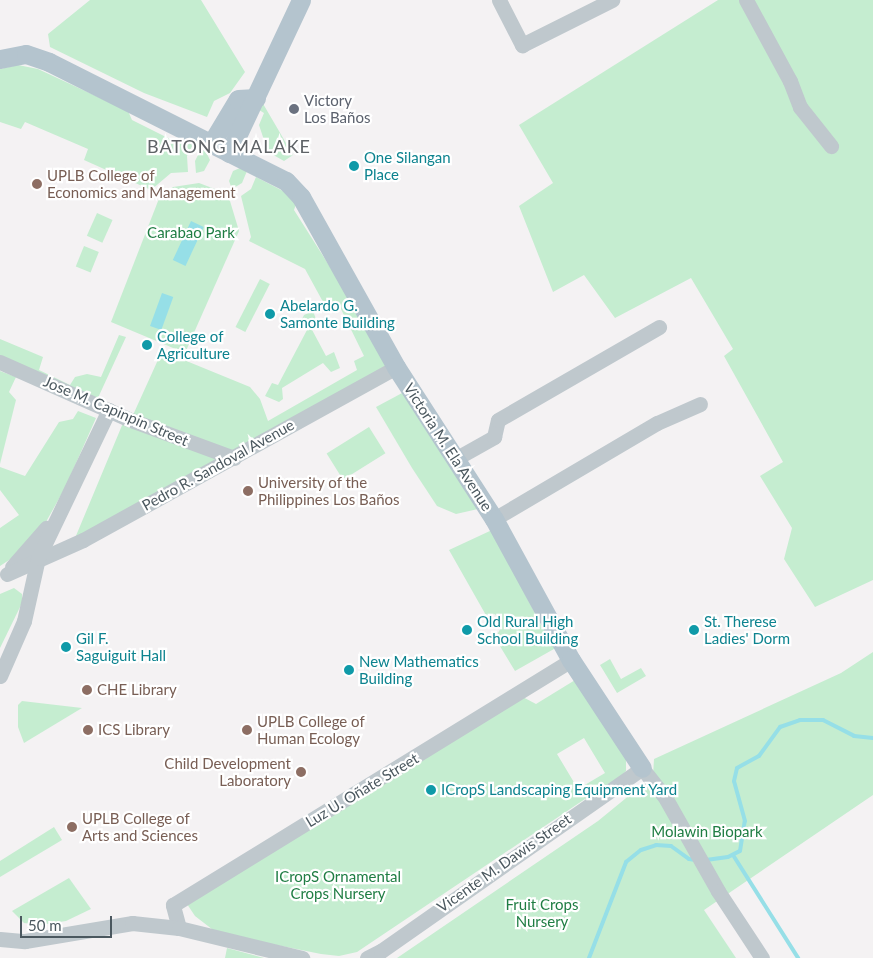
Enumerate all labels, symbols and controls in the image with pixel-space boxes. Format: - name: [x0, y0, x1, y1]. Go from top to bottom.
- place label: Victory Los Baños: [304, 91, 370, 126]
- marker: Victory Los Baños: [288, 103, 300, 115]
- district label: BATONG MALAKE: [145, 135, 313, 157]
- place label: One Silangan Place: [364, 148, 451, 183]
- marker: One Silangan Place: [348, 160, 360, 172]
- place label: UPLB College of Economics and Management: [47, 166, 236, 201]
- marker: UPLB College of Economics and Management: [31, 178, 43, 190]
- park label: Carabao Park: [147, 224, 235, 242]
- place label: Abelardo G. Samonte Building: [280, 296, 395, 331]
- marker: Abelardo G. Samonte Building: [264, 308, 276, 320]
- place label: College of Agriculture: [157, 327, 230, 362]
- marker: College of Agriculture: [141, 339, 153, 351]
- street label: Jose M. Capinpin Street: [41, 372, 191, 450]
- street label: Victoria M. Ela Avenue: [400, 379, 496, 515]
- street label: Pedro R. Sandoval Avenue: [138, 415, 298, 515]
- place label: University of the Philippines Los Baños: [258, 473, 400, 508]
- marker: University of the Philippines Los Baños: [242, 485, 254, 497]
- place label: Old Rural High School Building: [477, 612, 578, 647]
- place label: St. Therese Ladies' Dorm: [704, 612, 790, 647]
- marker: Old Rural High School Building: [461, 624, 473, 636]
- marker: St. Therese Ladies' Dorm: [688, 624, 700, 636]
- place label: Gil F. Saguiguit Hall: [76, 629, 166, 664]
- marker: Gil F. Saguiguit Hall: [60, 641, 72, 653]
- place label: New Mathematics Building: [359, 652, 479, 687]
- marker: New Mathematics Building: [343, 664, 355, 676]
- place label: CHE Library: [97, 681, 177, 699]
- marker: CHE Library: [81, 684, 93, 696]
- place label: UPLB College of Human Ecology: [257, 712, 365, 747]
- place label: ICS Library: [98, 721, 170, 739]
- marker: ICS Library: [82, 724, 94, 736]
- marker: UPLB College of Human Ecology: [241, 724, 253, 736]
- street label: Luz U. Oñate Street: [302, 749, 422, 831]
- place label: Child Development Laboratory: [164, 754, 291, 789]
- marker: Child Development Laboratory: [295, 766, 307, 778]
- place label: ICropS Landscaping Equipment Yard: [441, 781, 678, 799]
- marker: ICropS Landscaping Equipment Yard: [425, 784, 437, 796]
- place label: UPLB College of Arts and Sciences: [82, 809, 198, 844]
- street label: Vicente M. Dawis Street: [434, 810, 574, 916]
- marker: UPLB College of Arts and Sciences: [66, 821, 78, 833]
- park label: Molawin Biopark: [651, 823, 763, 841]
- park label: ICropS Ornamental Crops Nursery: [275, 867, 401, 902]
- park label: Fruit Crops Nursery: [505, 895, 579, 930]
- scale bar: [22, 906, 115, 938]
- text: 50 m: [28, 916, 62, 934]

